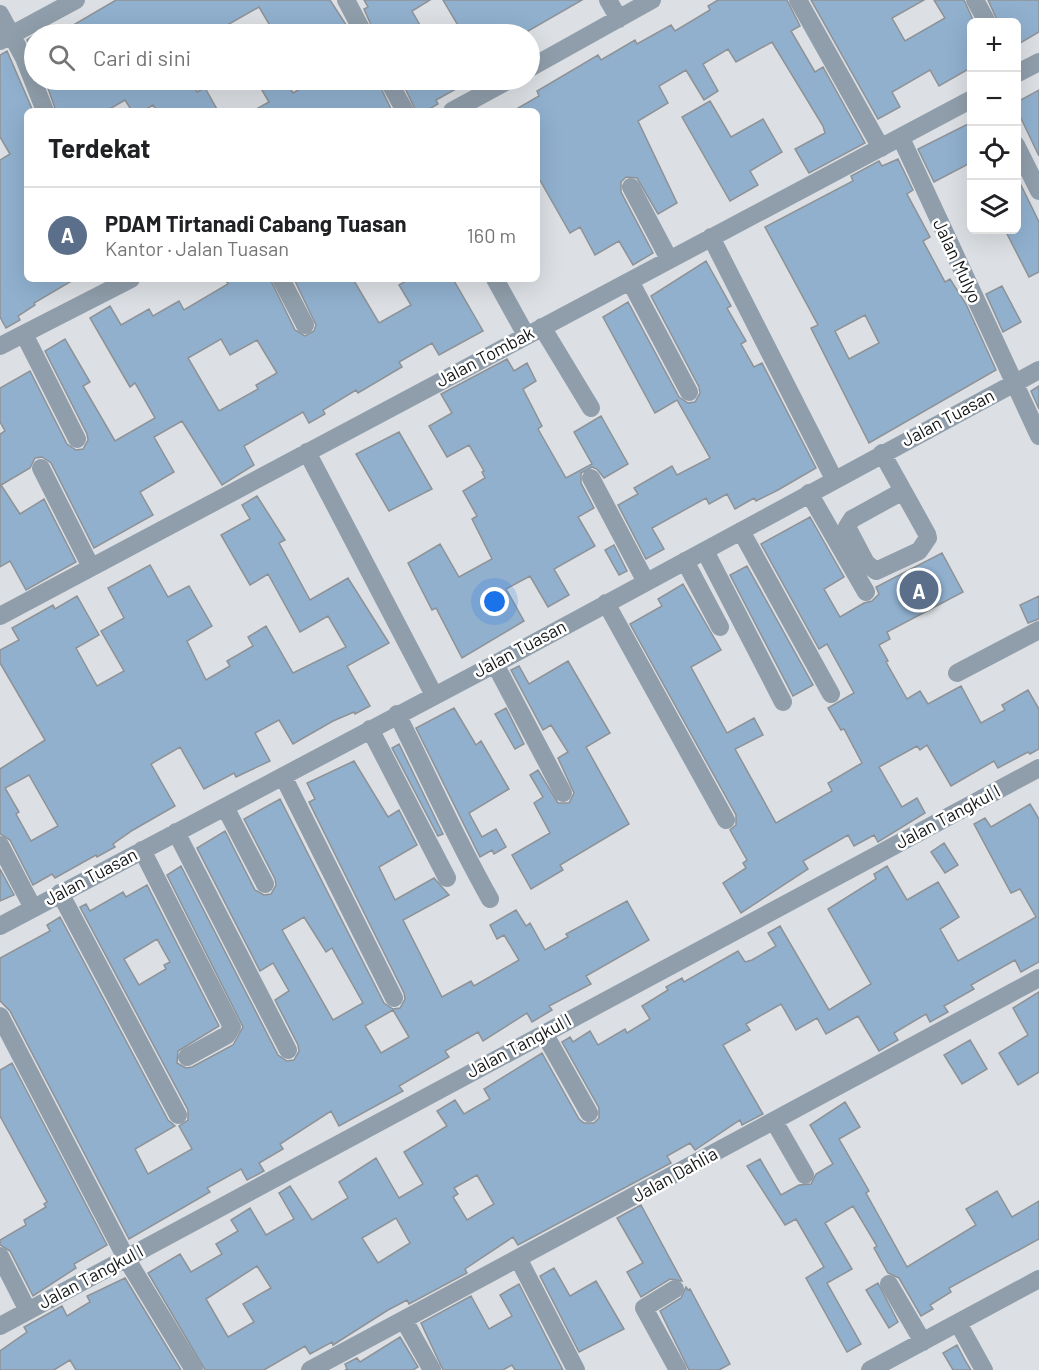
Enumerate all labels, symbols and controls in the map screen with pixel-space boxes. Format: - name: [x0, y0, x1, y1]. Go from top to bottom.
- map controls: [967, 18, 1021, 234]
- button: +: [967, 18, 1021, 72]
- search box: [24, 24, 540, 90]
- icon: search: [45, 41, 78, 74]
- text: Cari di sini: [93, 44, 191, 70]
- button: −: [967, 72, 1021, 126]
- button: locate: [967, 126, 1021, 180]
- text: Terdekat: [48, 132, 150, 163]
- button: layers: [967, 180, 1021, 234]
- text: PDAM Tirtanadi Cabang Tuasan: [105, 210, 407, 236]
- street label: Jalan Mulyo: [929, 215, 987, 306]
- text: A: [61, 223, 74, 247]
- text: 160 m: [467, 223, 516, 247]
- text: Kantor · Jalan Tuasan: [105, 236, 289, 260]
- street label: Jalan Tombak: [432, 321, 537, 391]
- street label: Jalan Tuasan: [897, 383, 998, 451]
- pin: A: [900, 568, 938, 612]
- your location: [480, 587, 509, 616]
- street label: Jalan Tuasan: [469, 614, 570, 682]
- street label: Jalan Tangkul I: [891, 779, 1004, 853]
- street label: Jalan Tuasan: [40, 842, 141, 910]
- street label: Jalan Tangkul I: [462, 1008, 575, 1082]
- street label: Jalan Dahlia: [628, 1142, 721, 1207]
- street label: Jalan Tangkul I: [34, 1239, 147, 1313]

